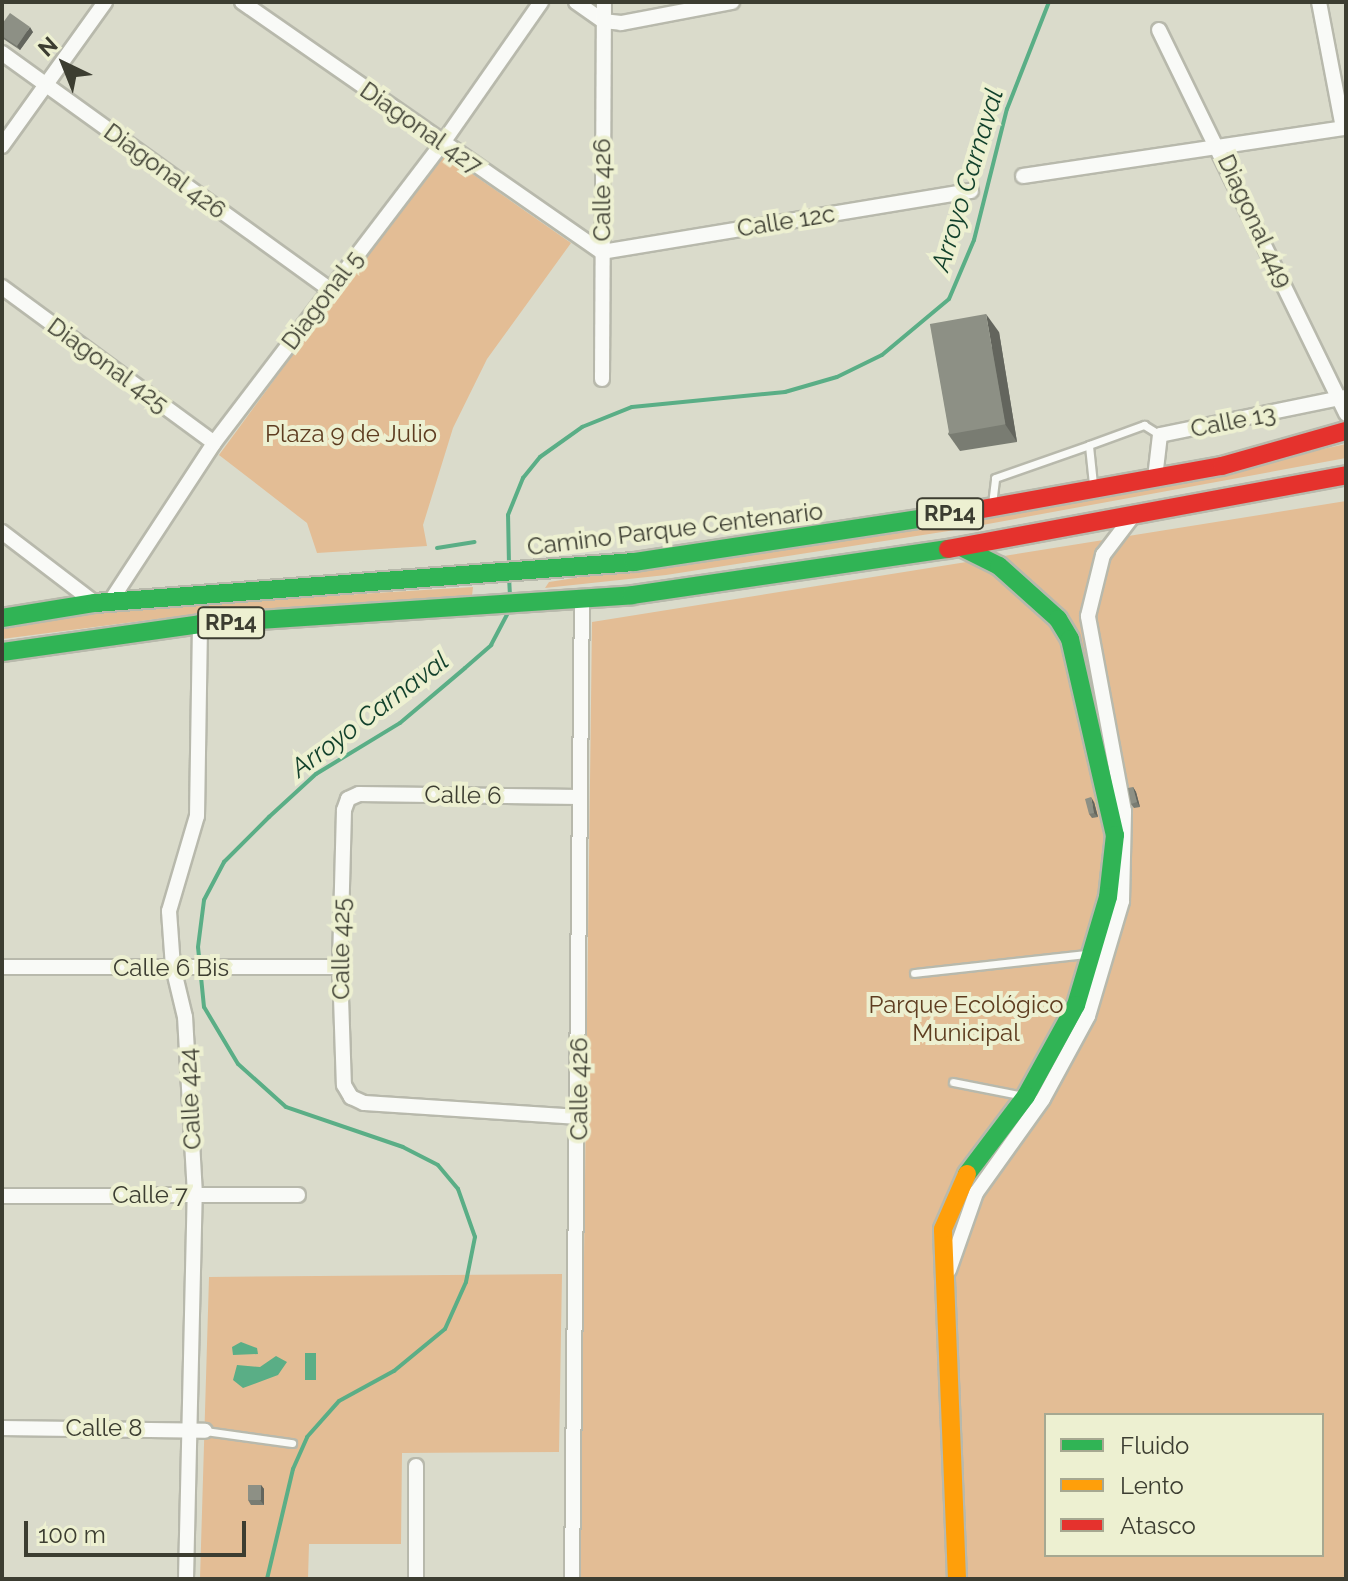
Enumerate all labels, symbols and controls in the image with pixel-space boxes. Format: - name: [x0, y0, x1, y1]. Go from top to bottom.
- north arrow: [24, 24, 104, 104]
- text: N: [33, 31, 63, 62]
- street label: Diagonal 427: [354, 75, 488, 181]
- water label: Arroyo Carnaval: [925, 85, 1011, 275]
- street label: Diagonal 426: [98, 117, 232, 225]
- street label: Calle 426: [588, 139, 616, 241]
- street label: Diagonal 449: [1211, 149, 1299, 293]
- street label: Calle 12c: [735, 199, 837, 243]
- street label: Diagonal 5: [275, 244, 369, 356]
- street label: Diagonal 425: [42, 311, 174, 419]
- street label: Calle 13: [1188, 399, 1278, 443]
- park label: Plaza 9 de Julio: [265, 420, 437, 448]
- road number: RP14: [916, 496, 984, 532]
- street label: Camino Parque Centenario: [525, 497, 825, 561]
- road number: RP14: [197, 605, 265, 641]
- water label: Arroyo Carnaval: [285, 646, 455, 784]
- street label: Calle 6: [424, 780, 502, 810]
- street label: Calle 425: [327, 898, 355, 1000]
- street label: Calle 6 Bis: [113, 954, 229, 982]
- park label: Parque Ecológico Municipal: [868, 991, 1064, 1047]
- street label: Calle 426: [565, 1038, 593, 1140]
- street label: Calle 424: [173, 1048, 207, 1150]
- street label: Calle 7: [112, 1181, 188, 1209]
- legend: [1044, 1413, 1324, 1557]
- street label: Calle 8: [65, 1414, 143, 1442]
- text: Fluido: [1120, 1431, 1189, 1460]
- text: Lento: [1120, 1471, 1184, 1500]
- scale bar: [28, 1505, 250, 1555]
- text: Atasco: [1120, 1511, 1196, 1540]
- text: 100 m: [38, 1520, 106, 1549]

